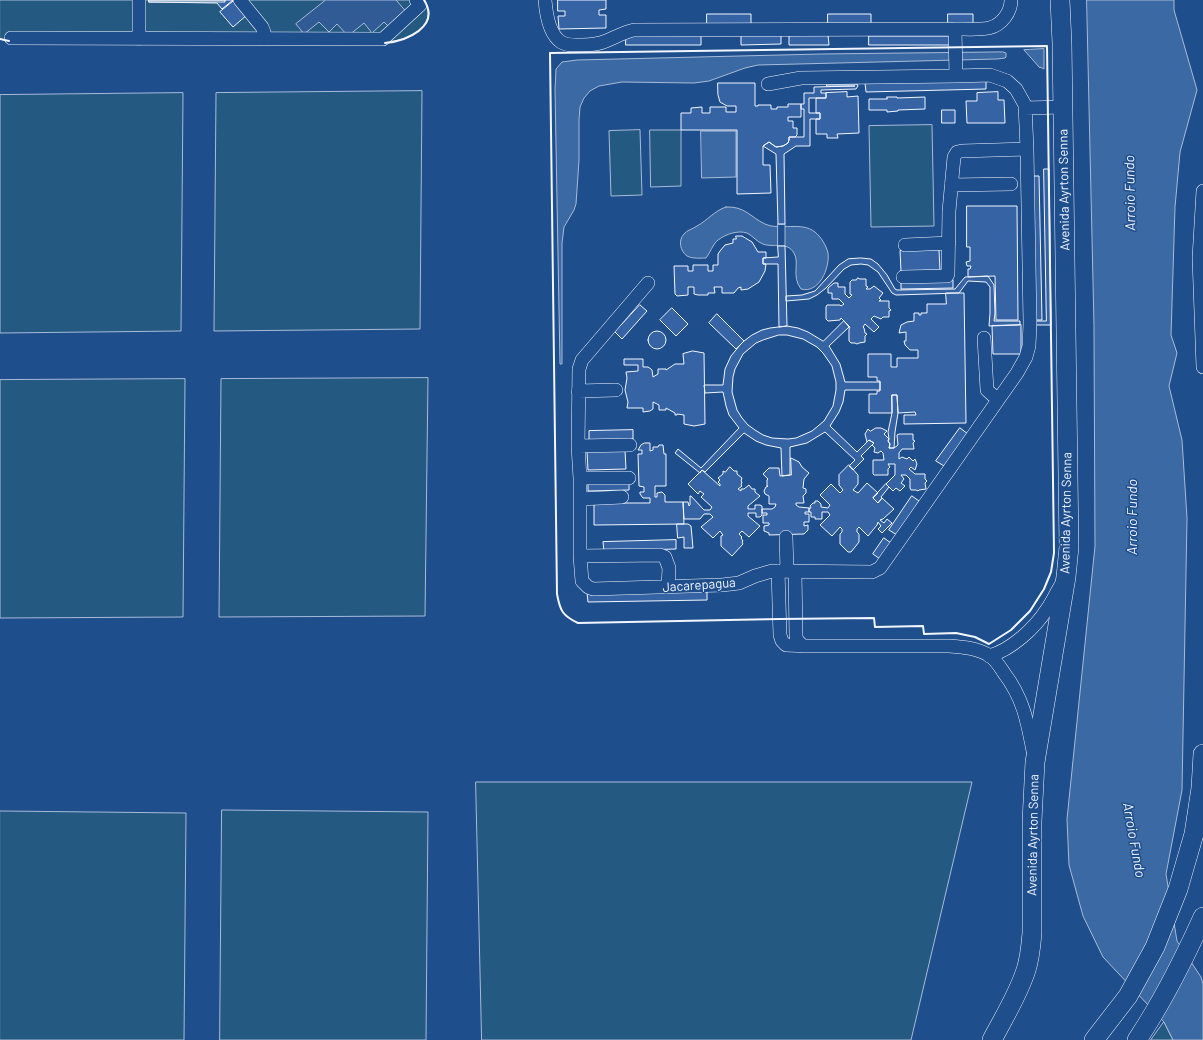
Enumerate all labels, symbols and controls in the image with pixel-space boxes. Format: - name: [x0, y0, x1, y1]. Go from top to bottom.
- street label: Avenida Ayrton Senna: [1055, 129, 1073, 251]
- water label: Arroio Fundo: [1121, 155, 1139, 231]
- street label: Avenida Ayrton Senna: [1057, 452, 1075, 574]
- water label: Arroio Fundo: [1124, 479, 1140, 555]
- street label: Jacarepagua: [662, 575, 736, 595]
- street label: Avenida Ayrton Senna: [1024, 774, 1042, 896]
- water label: Arroio Fundo: [1119, 801, 1149, 879]

